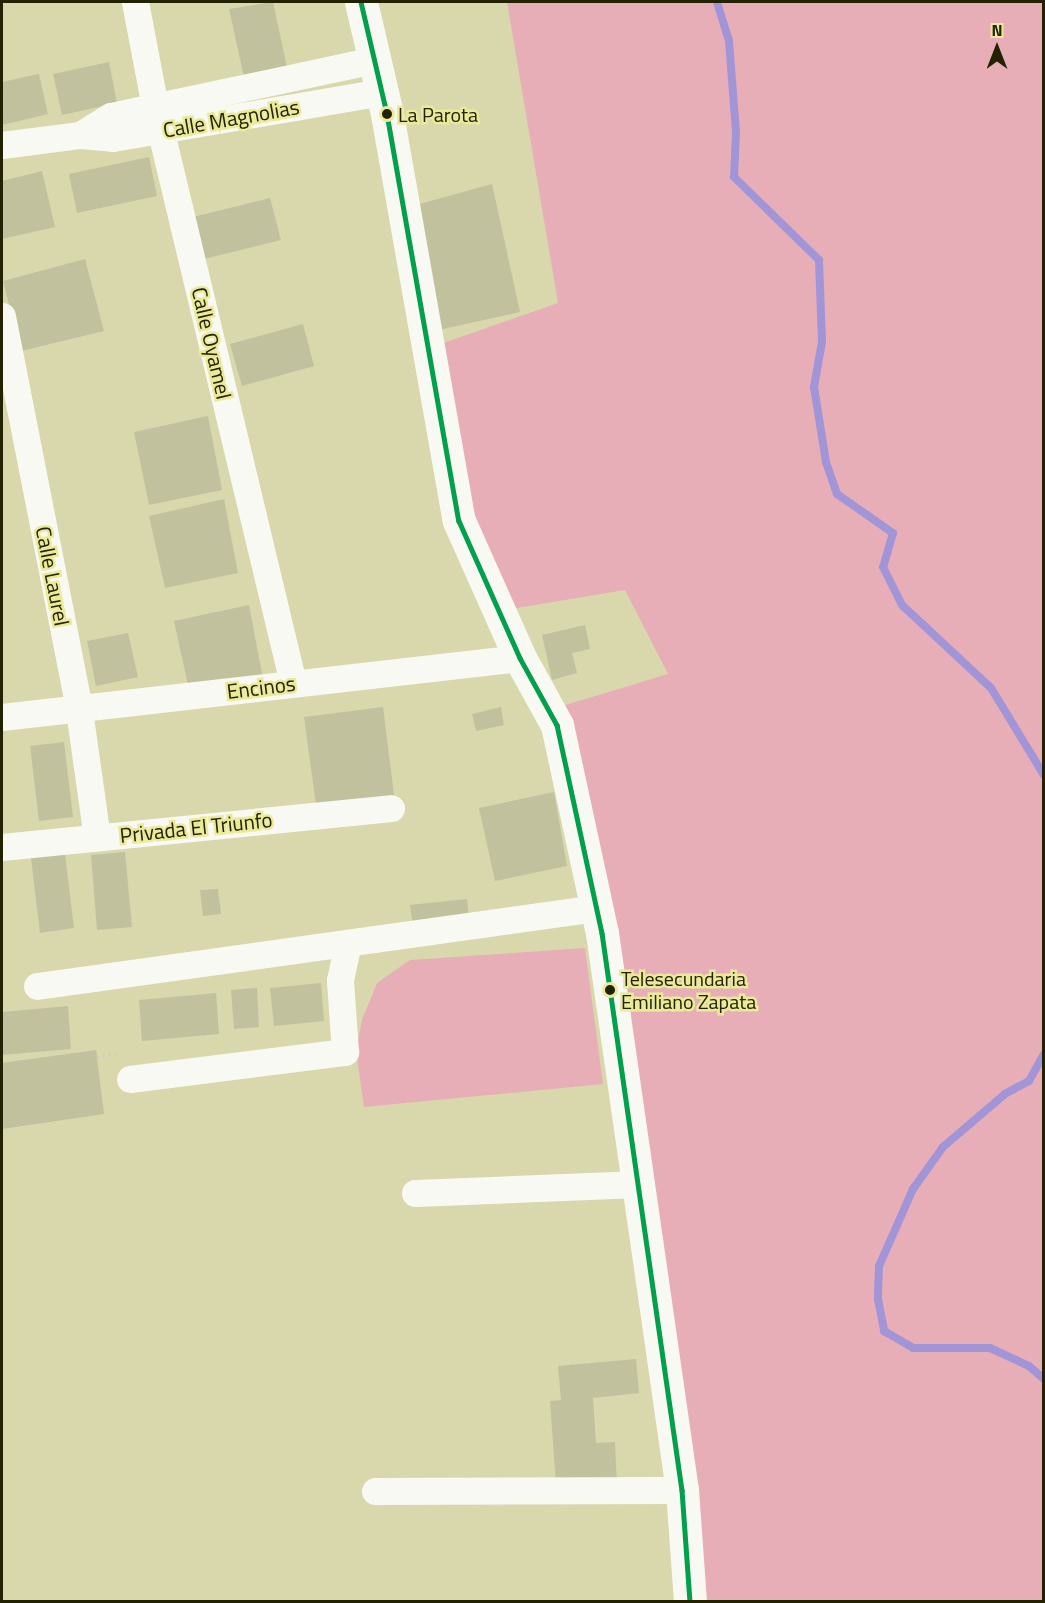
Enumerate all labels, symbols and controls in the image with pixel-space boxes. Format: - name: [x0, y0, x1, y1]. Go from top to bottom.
- north arrow: [967, 18, 1027, 78]
- text: N: [991, 18, 1003, 42]
- street label: Calle Magnolias: [161, 94, 301, 142]
- place label: La Parota: [398, 102, 478, 126]
- marker: La Parota: [381, 108, 393, 120]
- street label: Calle Oyamel: [187, 285, 237, 401]
- street label: Calle Laurel: [31, 524, 75, 628]
- street label: Encinos: [225, 670, 297, 704]
- street label: Privada El Triunfo: [118, 806, 274, 848]
- place label: Telesecundaria Emiliano Zapata: [621, 966, 756, 1013]
- marker: Telesecundaria Emiliano Zapata: [604, 984, 616, 996]

